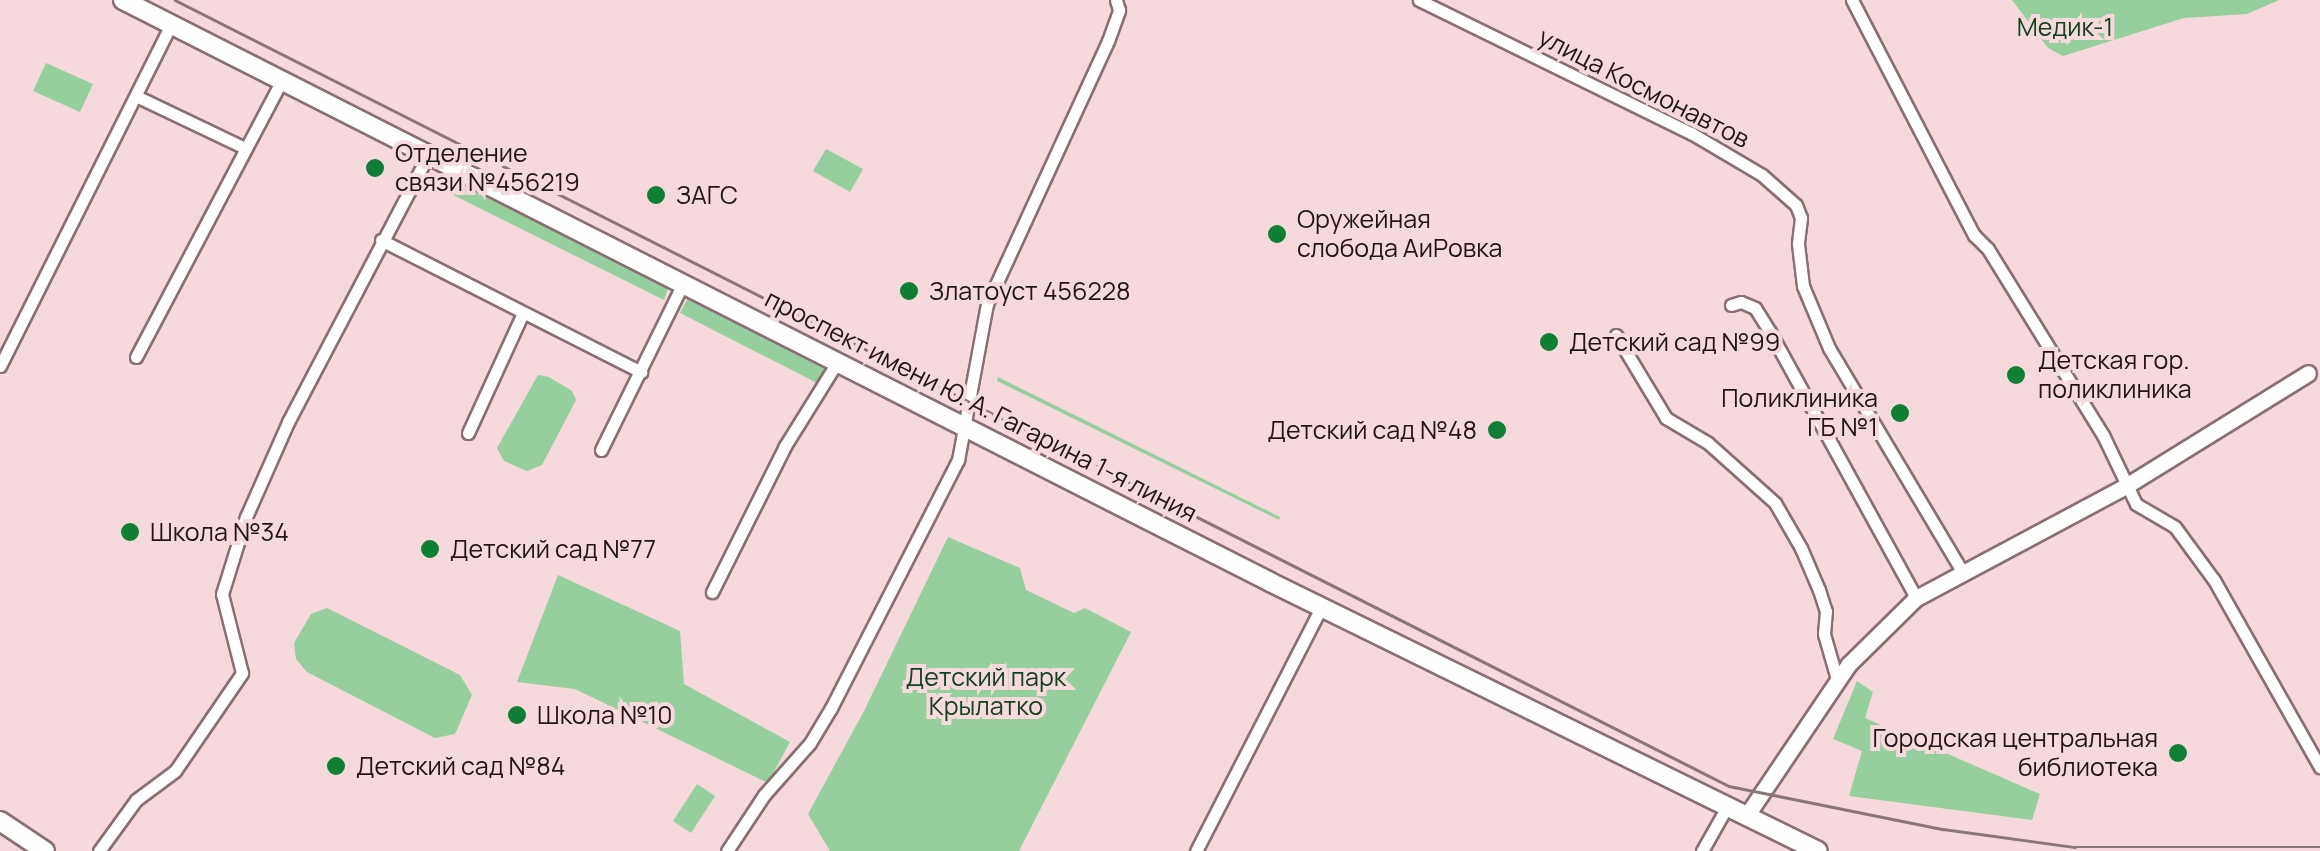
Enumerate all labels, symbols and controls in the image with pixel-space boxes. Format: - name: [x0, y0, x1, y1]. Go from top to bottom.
- park label: Медик-1: [2017, 12, 2113, 42]
- street label: улица Космонавтов: [1533, 22, 1755, 154]
- place label: Отделение связи №456219: [395, 139, 580, 198]
- marker: Отделение связи №456219: [364, 157, 386, 179]
- place label: ЗАГС: [676, 180, 738, 210]
- marker: ЗАГС: [645, 184, 667, 206]
- place label: Оружейная слобода АиРовка: [1297, 205, 1502, 264]
- marker: Оружейная слобода АиРовка: [1266, 223, 1288, 245]
- place label: Златоуст 456228: [929, 276, 1130, 306]
- marker: Златоуст 456228: [898, 280, 920, 302]
- street label: проспект имени Ю. А. Гагарина 1-я линия: [760, 284, 1202, 528]
- place label: Детский сад №99: [1569, 327, 1780, 357]
- marker: Детский сад №99: [1538, 331, 1560, 353]
- place label: Детская гор. поликлиника: [2038, 346, 2192, 405]
- marker: Детская гор. поликлиника: [2003, 362, 2029, 388]
- place label: Поликлиника ГБ №1: [1721, 384, 1878, 443]
- marker: Поликлиника ГБ №1: [1887, 400, 1913, 426]
- place label: Детский сад №48: [1268, 415, 1477, 445]
- marker: Детский сад №48: [1486, 419, 1508, 441]
- place label: Школа №34: [150, 517, 289, 547]
- marker: Школа №34: [119, 521, 141, 543]
- place label: Детский сад №77: [450, 534, 656, 564]
- marker: Детский сад №77: [419, 538, 441, 560]
- park label: Детский парк Крылатко: [906, 663, 1066, 722]
- place label: Школа №10: [537, 700, 673, 730]
- marker: Школа №10: [506, 704, 528, 726]
- place label: Городская центральная библиотека: [1872, 724, 2158, 783]
- marker: Городская центральная библиотека: [2167, 742, 2189, 764]
- place label: Детский сад №84: [356, 751, 565, 781]
- marker: Детский сад №84: [325, 755, 347, 777]

